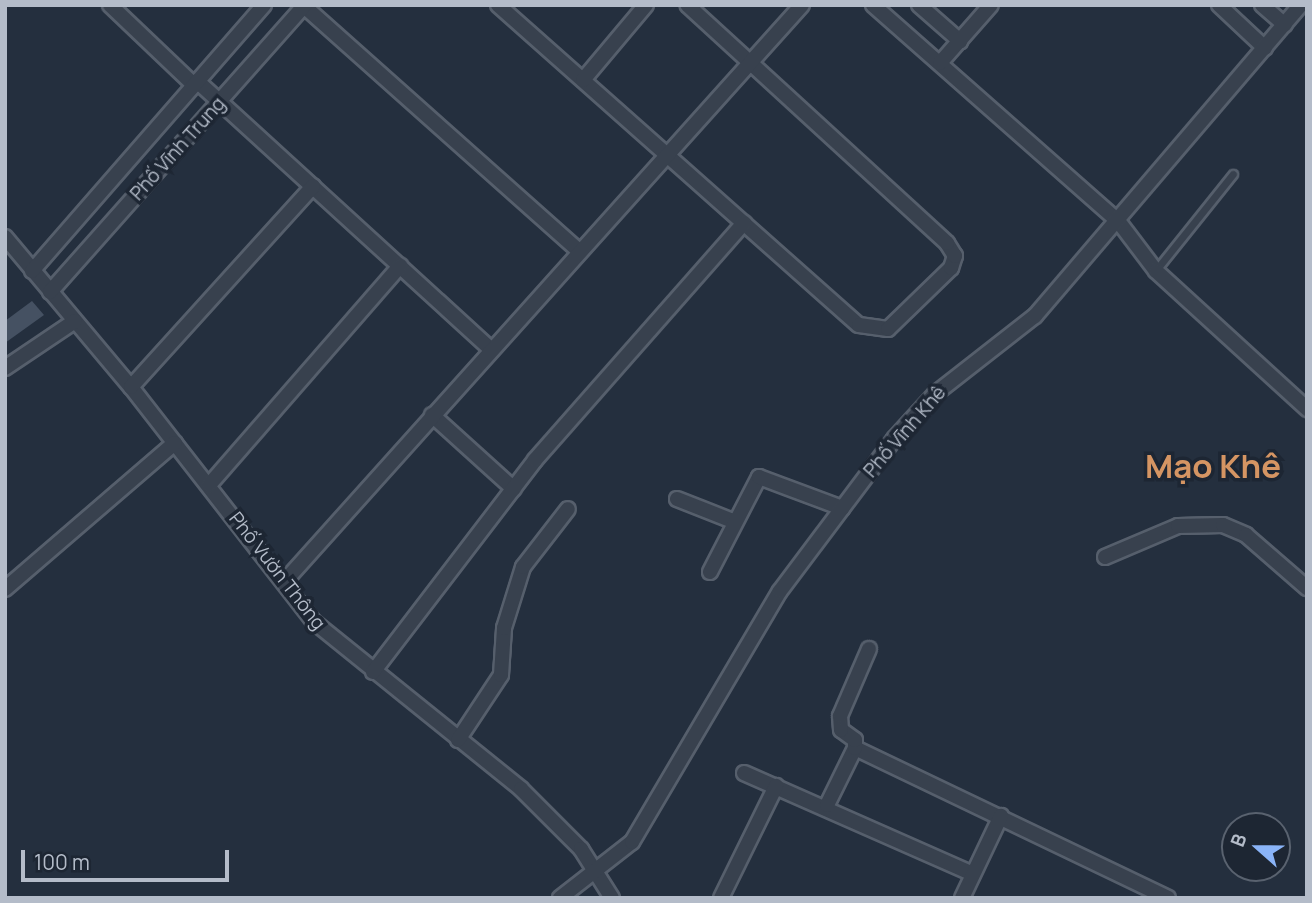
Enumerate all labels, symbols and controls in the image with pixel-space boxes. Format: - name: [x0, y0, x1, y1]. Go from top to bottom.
- street label: Phố Vĩnh Trung: [126, 93, 230, 205]
- street label: Phố Vĩnh Khê: [859, 382, 951, 482]
- district label: Mạo Khê: [1145, 446, 1281, 486]
- street label: Phố Vườn Thông: [224, 508, 330, 634]
- north arrow: [1221, 812, 1291, 882]
- text: B: [1224, 830, 1253, 850]
- scale bar: [24, 836, 233, 880]
- text: 100 m: [34, 848, 90, 876]

